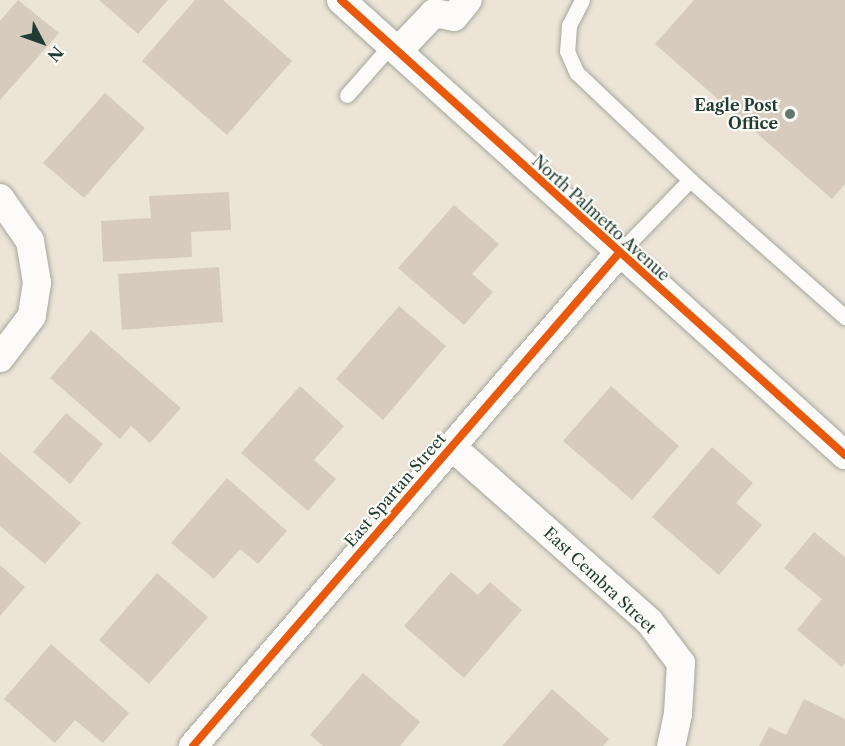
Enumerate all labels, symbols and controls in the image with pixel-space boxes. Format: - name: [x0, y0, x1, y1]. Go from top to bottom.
- north arrow: [12, 12, 72, 72]
- text: N: [43, 42, 68, 66]
- place label: Eagle Post Office: [694, 95, 778, 133]
- marker: Eagle Post Office: [783, 107, 797, 121]
- street label: North Palmetto Avenue: [528, 151, 674, 285]
- street label: East Spartan Street: [340, 429, 450, 551]
- street label: East Cembra Street: [540, 523, 660, 637]

